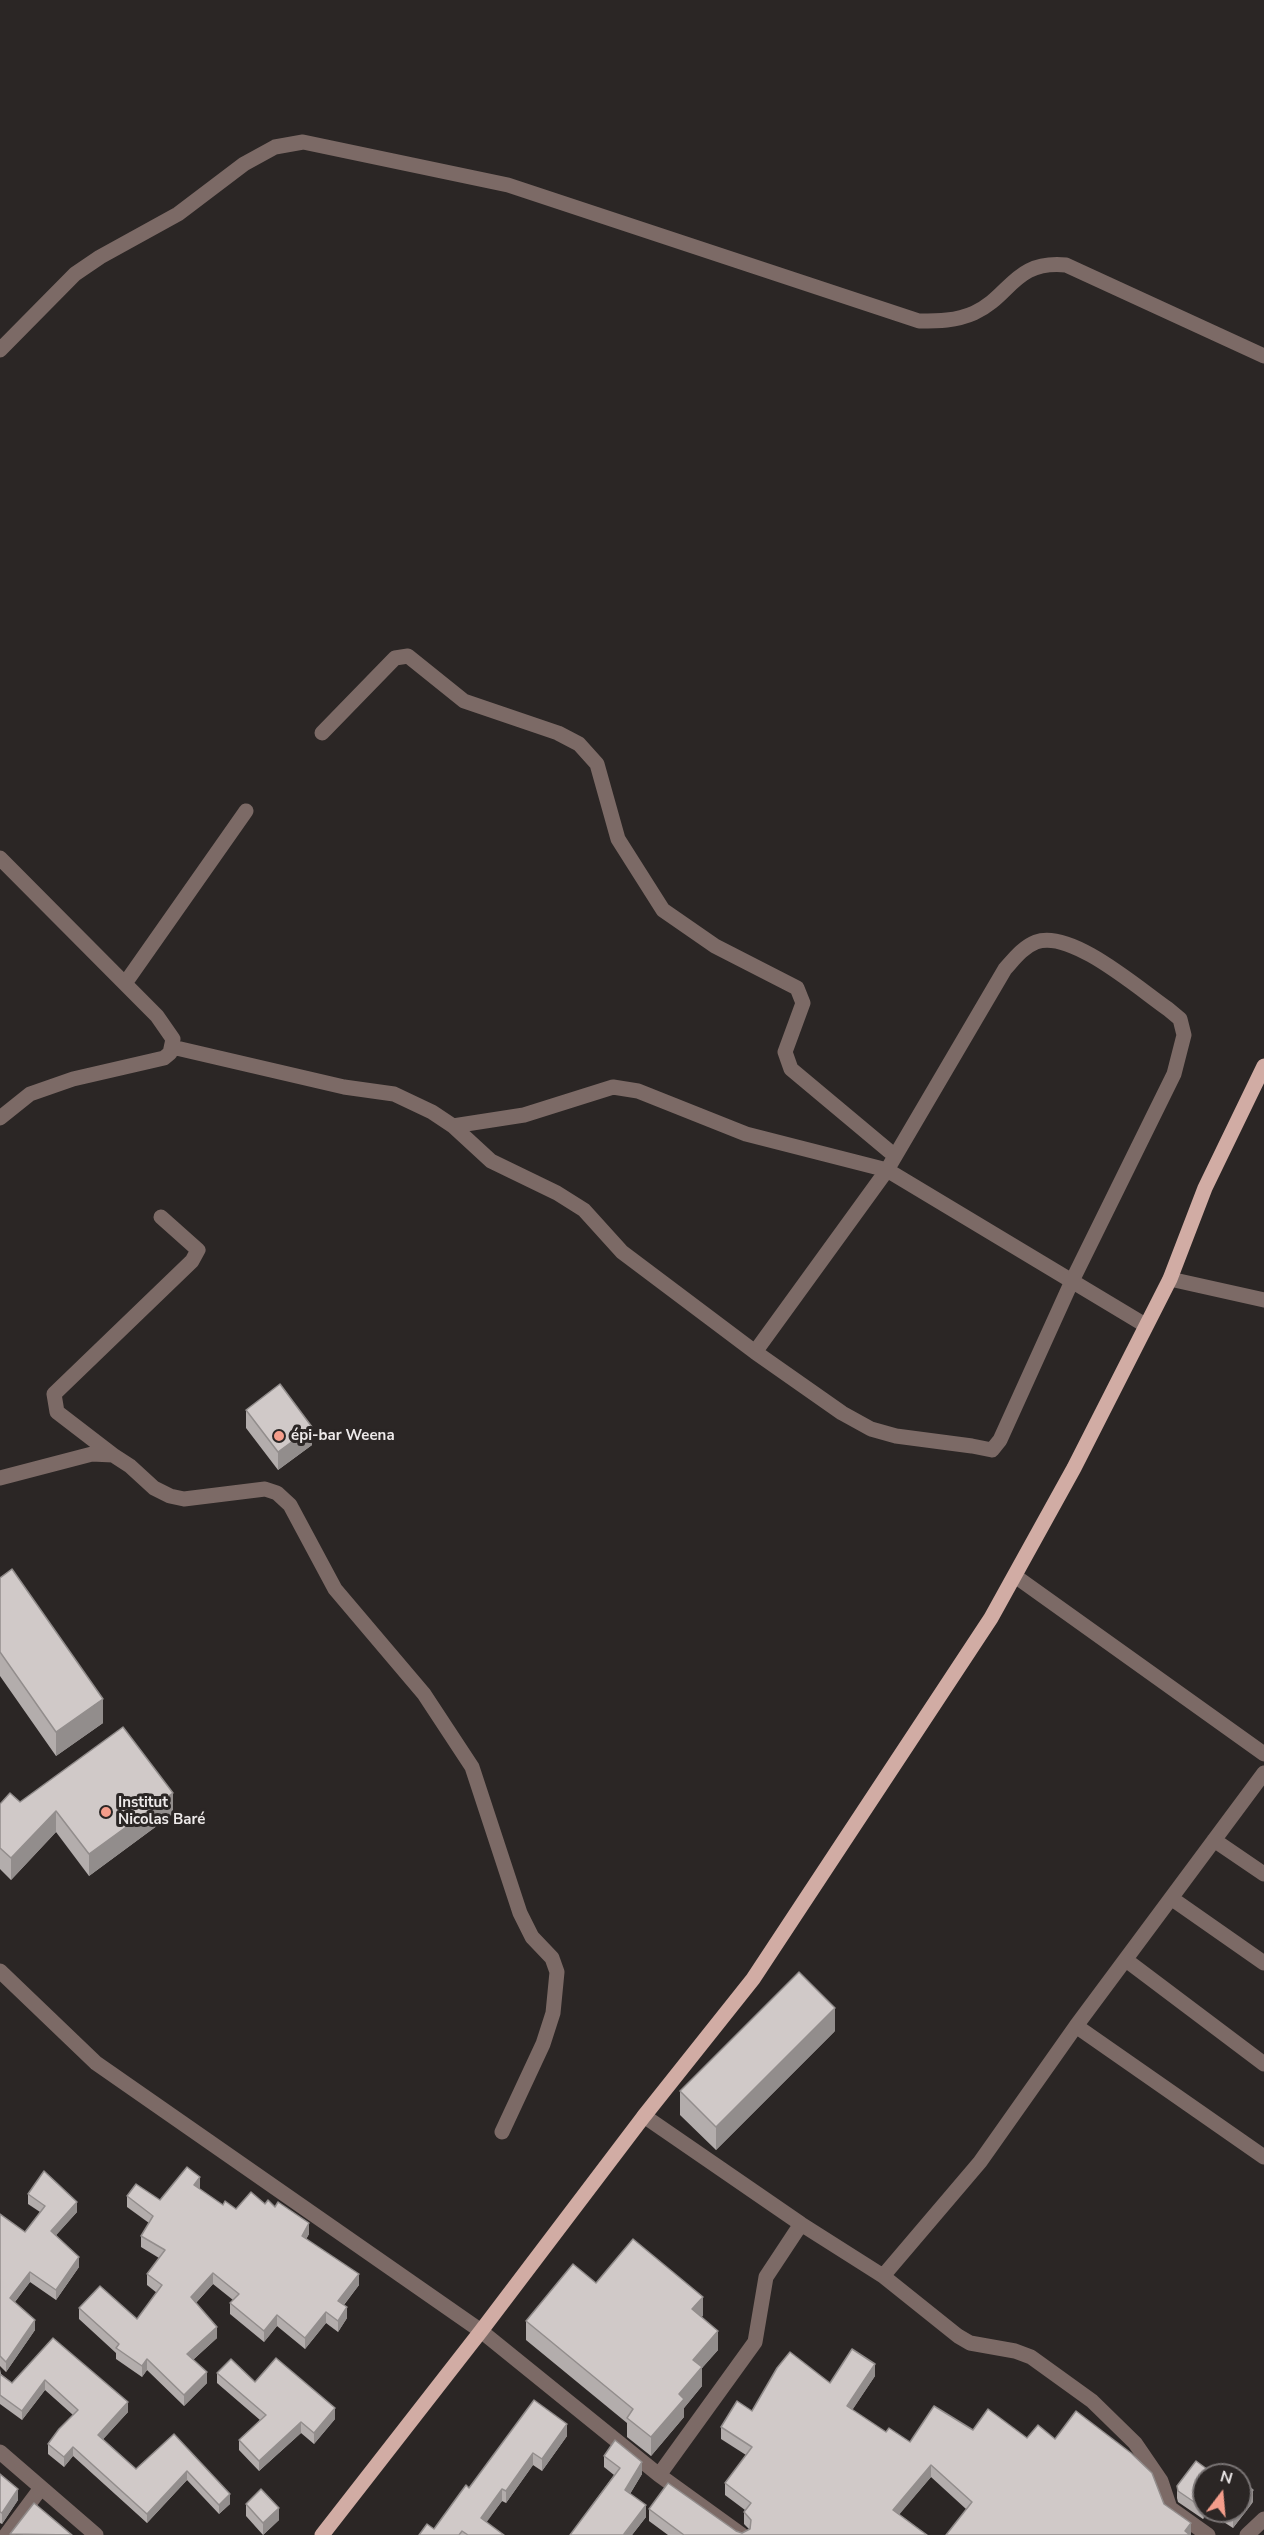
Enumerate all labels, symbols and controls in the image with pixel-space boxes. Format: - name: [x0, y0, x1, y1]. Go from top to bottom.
- place label: épi-bar Weena: [291, 1427, 395, 1445]
- marker: épi-bar Weena: [272, 1429, 286, 1443]
- place label: Institut Nicolas Baré: [118, 1794, 205, 1829]
- marker: Institut Nicolas Baré: [99, 1805, 113, 1819]
- north arrow: [1192, 2463, 1252, 2523]
- text: N: [1218, 2465, 1235, 2490]

